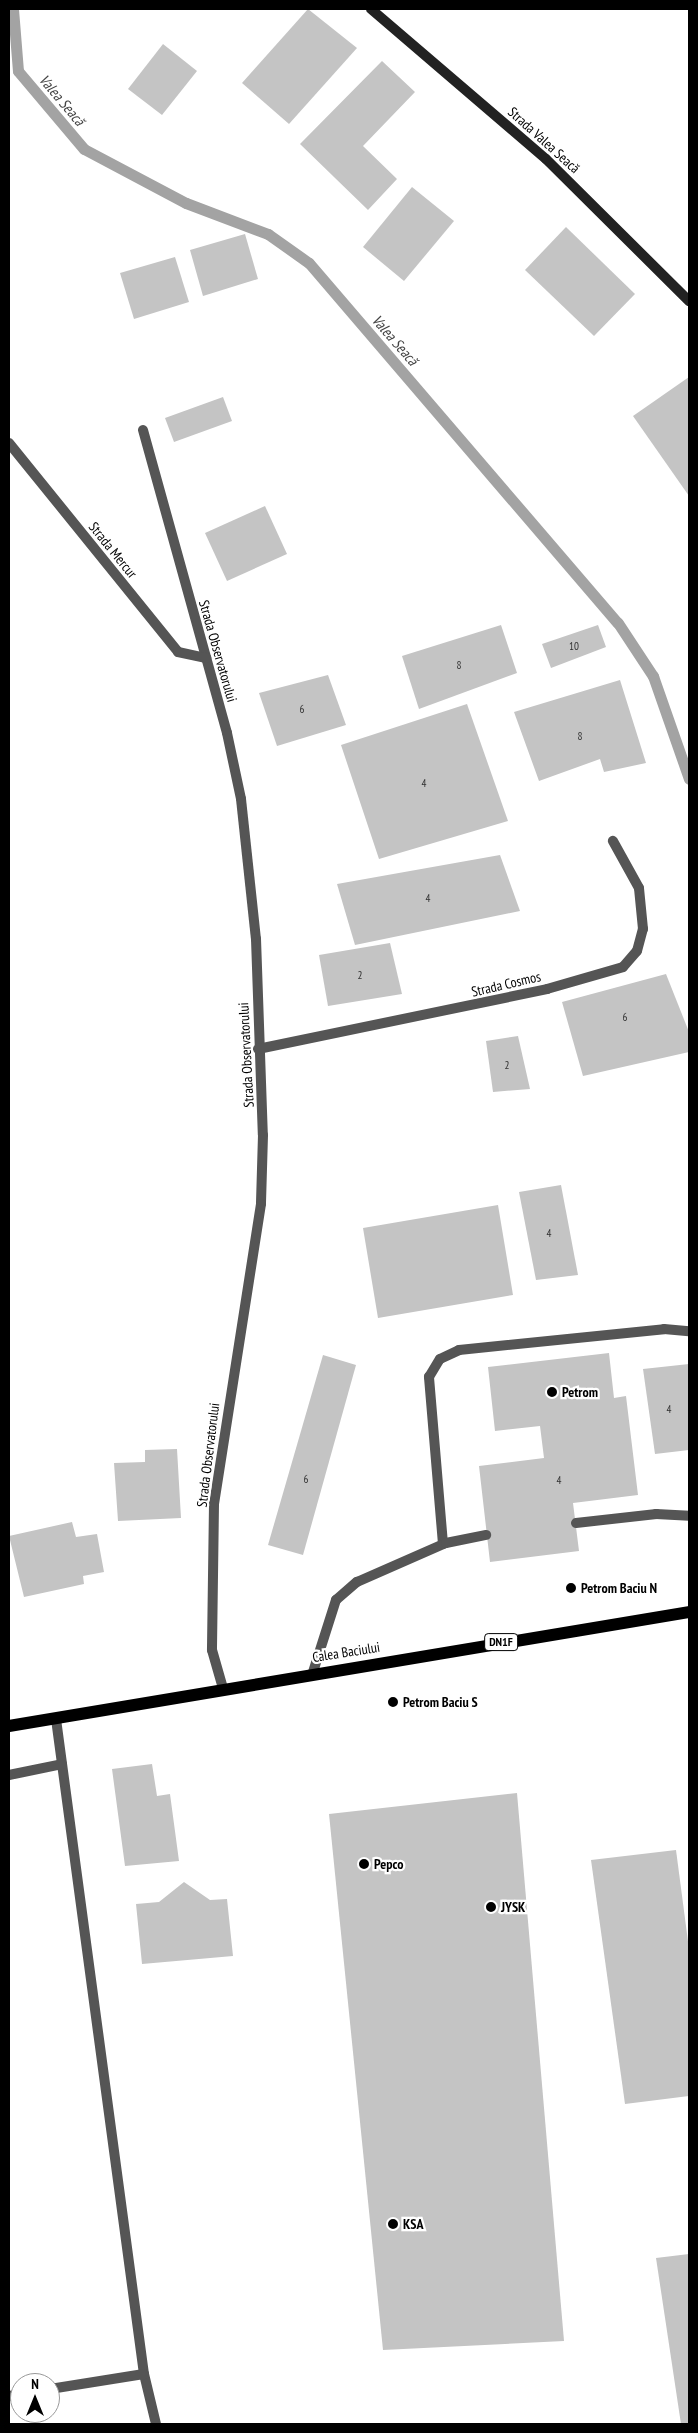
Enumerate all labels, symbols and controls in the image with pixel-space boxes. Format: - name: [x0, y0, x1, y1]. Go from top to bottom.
- water label: Valea Seacă: [35, 71, 89, 129]
- street label: Strada Valea Seacă: [505, 103, 583, 177]
- water label: Valea Seacă: [368, 311, 422, 369]
- street label: Strada Mercur: [85, 519, 141, 581]
- street label: Strada Observatorului: [195, 598, 241, 704]
- house number: 10: [569, 639, 579, 653]
- house number: 8: [457, 658, 461, 672]
- house number: 6: [300, 702, 304, 716]
- house number: 8: [578, 729, 582, 743]
- house number: 4: [422, 776, 426, 790]
- house number: 4: [426, 891, 430, 905]
- house number: 2: [358, 968, 362, 982]
- street label: Strada Cosmos: [470, 968, 542, 1000]
- street label: Strada Observatorului: [235, 1002, 257, 1108]
- house number: 6: [623, 1010, 627, 1024]
- house number: 2: [505, 1058, 509, 1072]
- house number: 4: [547, 1226, 551, 1240]
- place label: Petrom: [562, 1384, 598, 1400]
- marker: Petrom: [546, 1386, 558, 1398]
- street label: Strada Observatorului: [193, 1402, 223, 1508]
- house number: 4: [667, 1402, 671, 1416]
- house number: 6: [304, 1472, 308, 1486]
- house number: 4: [557, 1473, 561, 1487]
- place label: Petrom Baciu N: [581, 1580, 657, 1596]
- marker: Petrom Baciu N: [565, 1582, 577, 1594]
- road number: DN1F: [484, 1632, 518, 1651]
- street label: Calea Baciului: [311, 1638, 381, 1666]
- place label: Petrom Baciu S: [403, 1694, 478, 1710]
- marker: Petrom Baciu S: [387, 1696, 399, 1708]
- place label: Pepco: [374, 1856, 403, 1872]
- marker: Pepco: [358, 1858, 370, 1870]
- place label: JYSK: [501, 1899, 525, 1915]
- marker: JYSK: [485, 1901, 497, 1913]
- place label: KSA: [403, 2216, 423, 2232]
- marker: KSA: [387, 2218, 399, 2230]
- north arrow: [10, 2373, 60, 2423]
- text: N: [31, 2375, 39, 2393]

